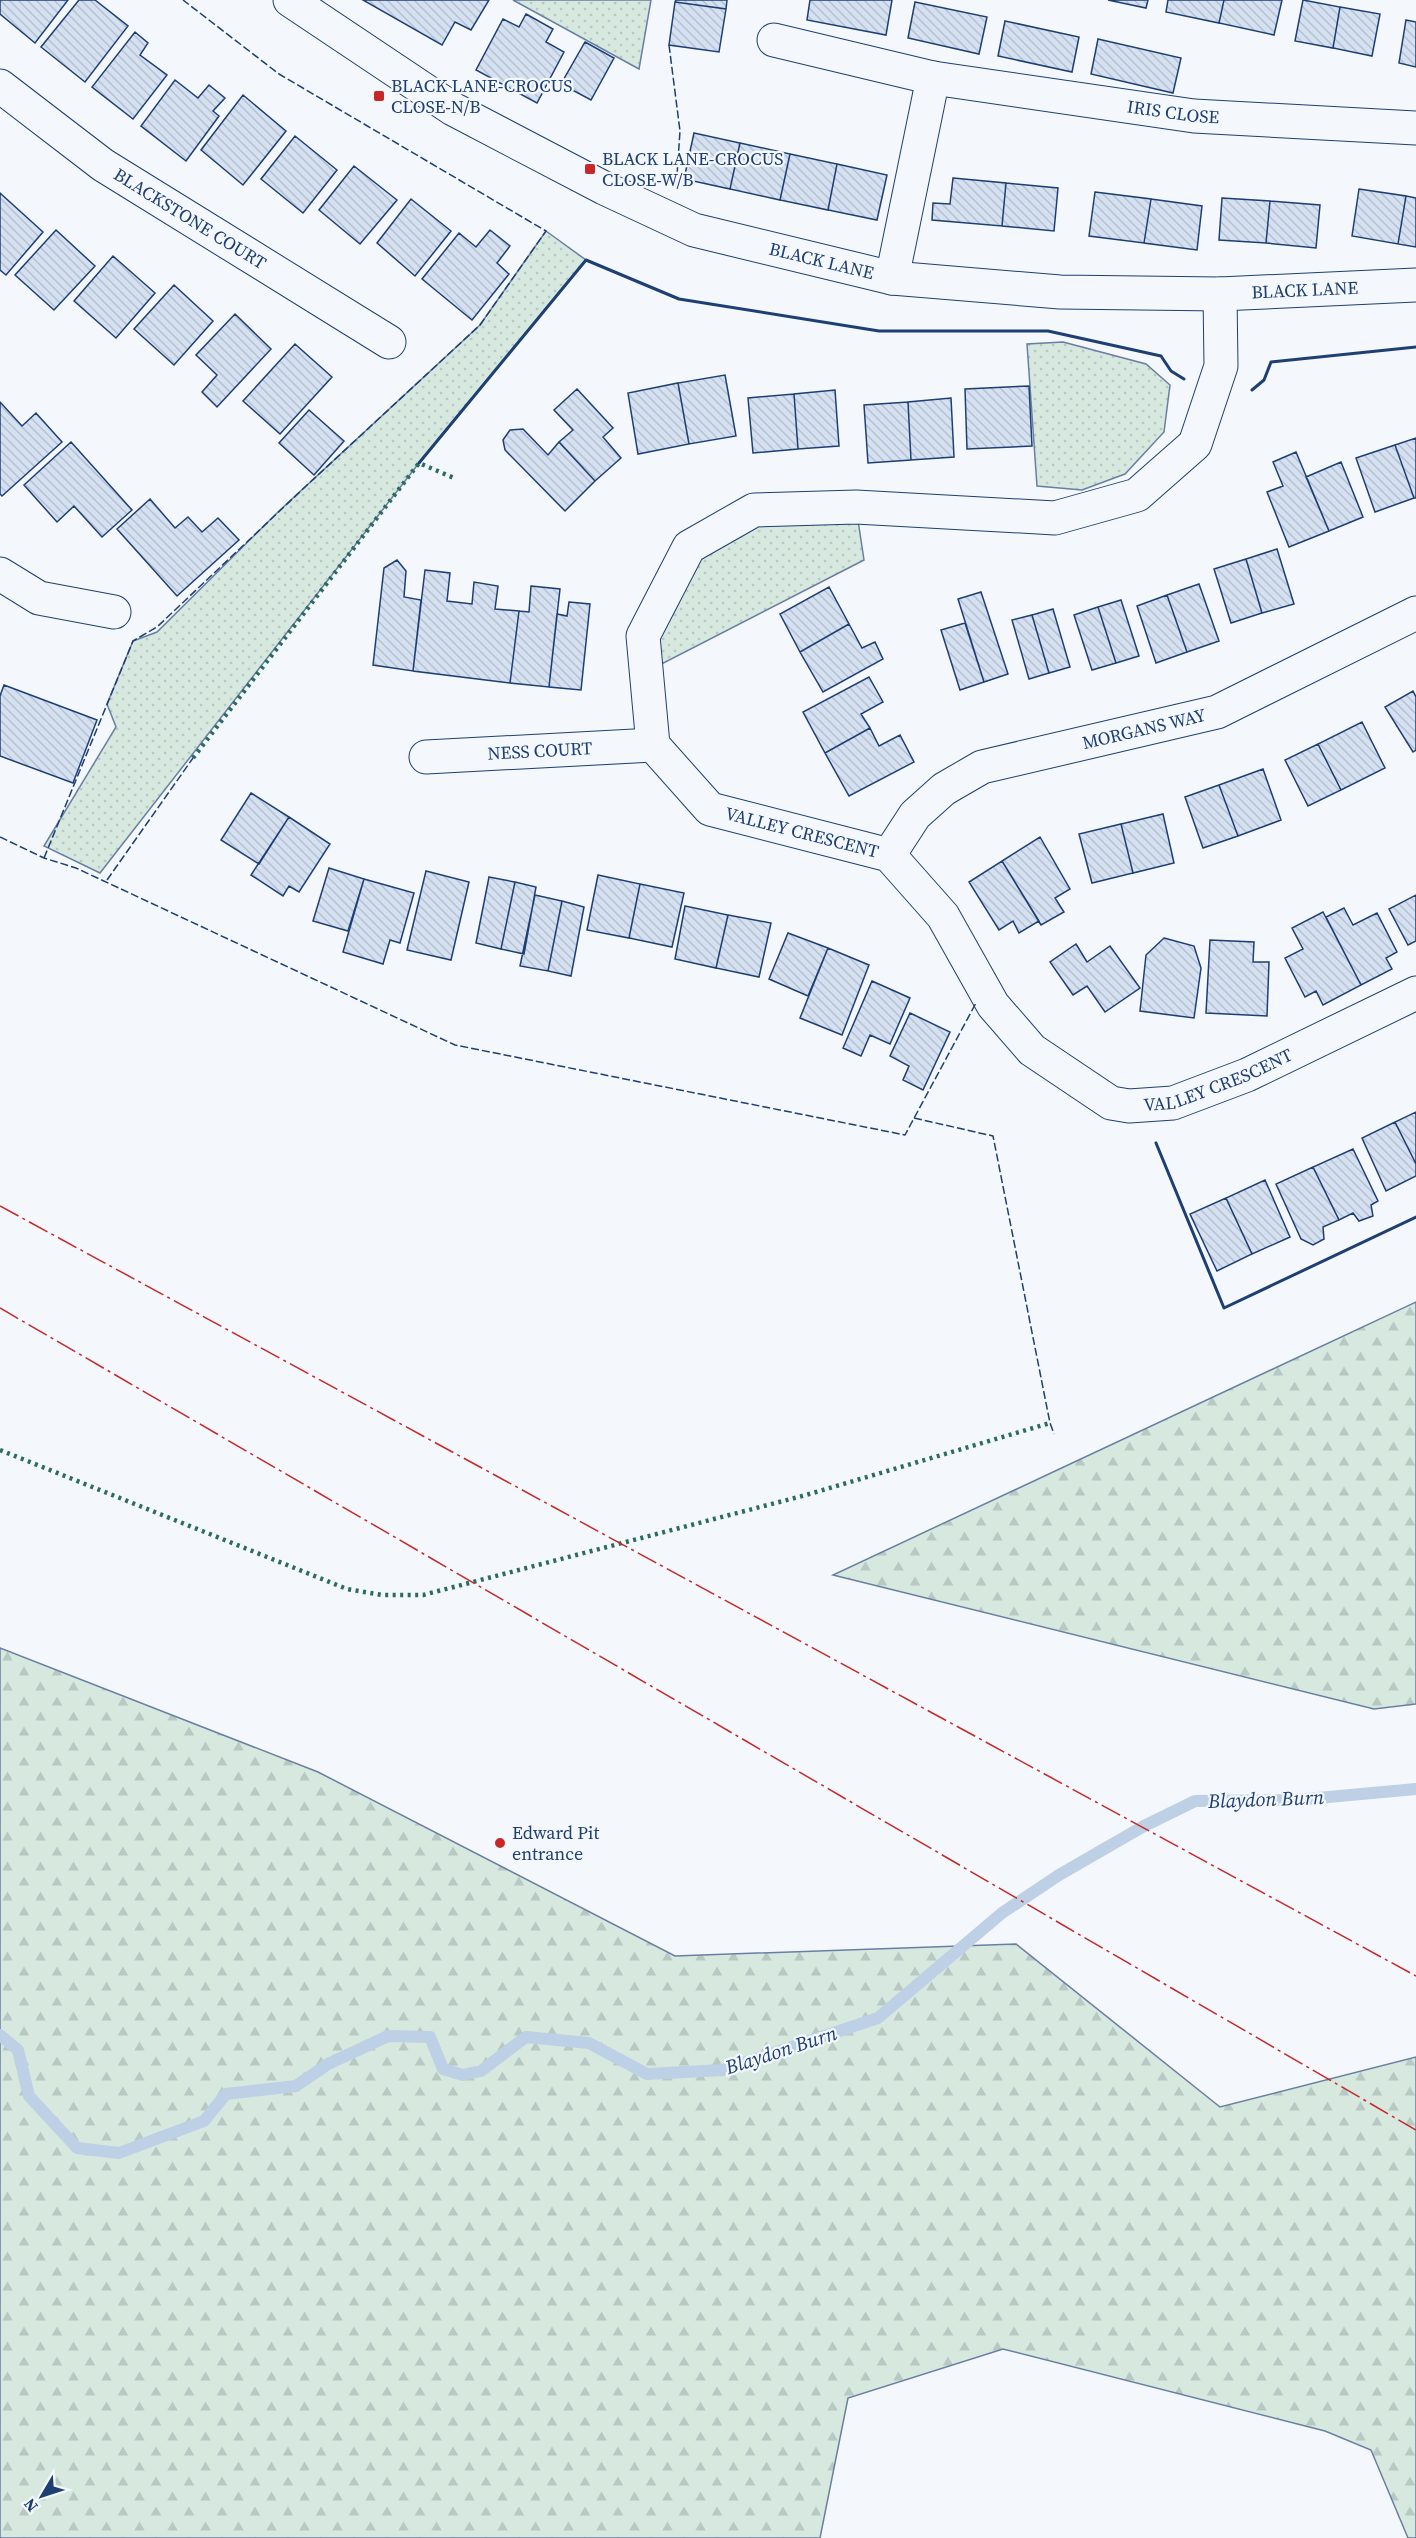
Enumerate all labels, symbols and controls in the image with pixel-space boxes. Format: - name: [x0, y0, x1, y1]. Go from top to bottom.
- place label: BLACK LANE-CROCUS CLOSE-N/B: [391, 73, 572, 119]
- marker: BLACK LANE-CROCUS CLOSE-N/B: [372, 89, 386, 103]
- street label: IRIS CLOSE: [1125, 93, 1220, 129]
- place label: BLACK LANE-CROCUS CLOSE-W/B: [602, 146, 783, 192]
- street label: BLACKSTONE COURT: [109, 162, 271, 275]
- marker: BLACK LANE-CROCUS CLOSE-W/B: [583, 162, 597, 176]
- street label: BLACK LANE: [767, 236, 877, 285]
- street label: BLACK LANE: [1251, 275, 1359, 305]
- street label: MORGANS WAY: [1080, 702, 1209, 755]
- street label: NESS COURT: [487, 735, 593, 766]
- street label: VALLEY CRESCENT: [723, 800, 882, 864]
- street label: VALLEY CRESCENT: [1143, 1042, 1297, 1117]
- water label: Blaydon Burn: [1207, 1783, 1325, 1815]
- place label: Edward Pit entrance: [512, 1820, 599, 1866]
- marker: Edward Pit entrance: [493, 1836, 507, 1850]
- water label: Blaydon Burn: [721, 2019, 841, 2082]
- north arrow: [12, 2466, 72, 2526]
- text: N: [18, 2494, 43, 2517]

